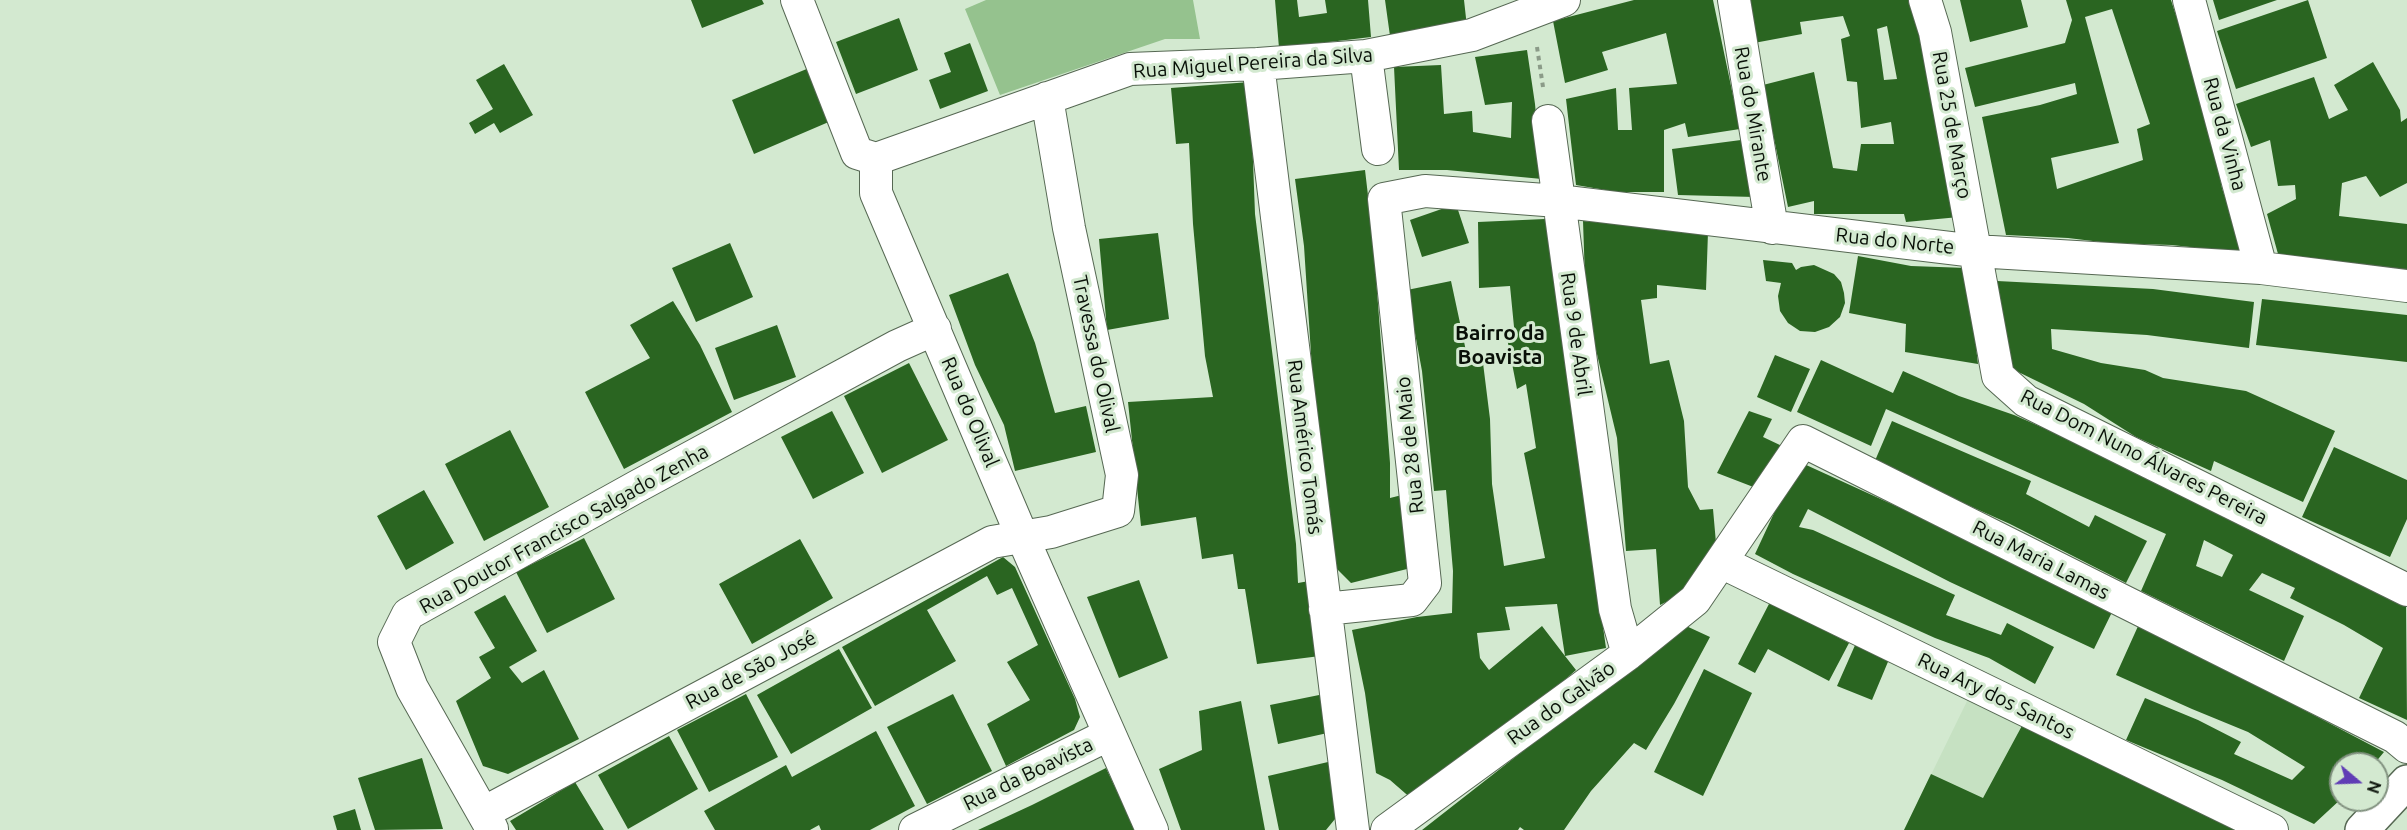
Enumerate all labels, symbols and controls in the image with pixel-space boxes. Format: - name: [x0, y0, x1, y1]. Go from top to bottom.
- street label: Rua Miguel Pereira da Silva: [1132, 43, 1374, 83]
- street label: Rua do Mirante: [1729, 44, 1777, 184]
- street label: Rua 25 de Março: [1927, 49, 1977, 201]
- street label: Rua da Vinha: [2198, 75, 2252, 193]
- street label: Rua do Norte: [1835, 223, 1955, 259]
- street label: Rua 9 de Abril: [1555, 271, 1597, 397]
- street label: Travessa do Olival: [1068, 273, 1124, 435]
- district label: Bairro da Boavista: [1455, 320, 1545, 370]
- street label: Rua do Olival: [936, 353, 1004, 471]
- street label: Rua Américo Tomás: [1282, 358, 1328, 536]
- street label: Rua 28 de Maio: [1391, 375, 1429, 515]
- street label: Rua Dom Nuno Álvares Pereira: [2017, 384, 2271, 530]
- street label: Rua Doutor Francisco Salgado Zenha: [415, 439, 713, 619]
- street label: Rua Maria Lamas: [1969, 515, 2113, 605]
- street label: Rua de São José: [682, 626, 820, 714]
- street label: Rua Ary dos Santos: [1914, 648, 2078, 744]
- street label: Rua do Galvão: [1502, 656, 1620, 750]
- street label: Rua da Boavista: [959, 732, 1097, 816]
- north arrow: [2329, 752, 2389, 812]
- text: N: [2364, 779, 2385, 796]

